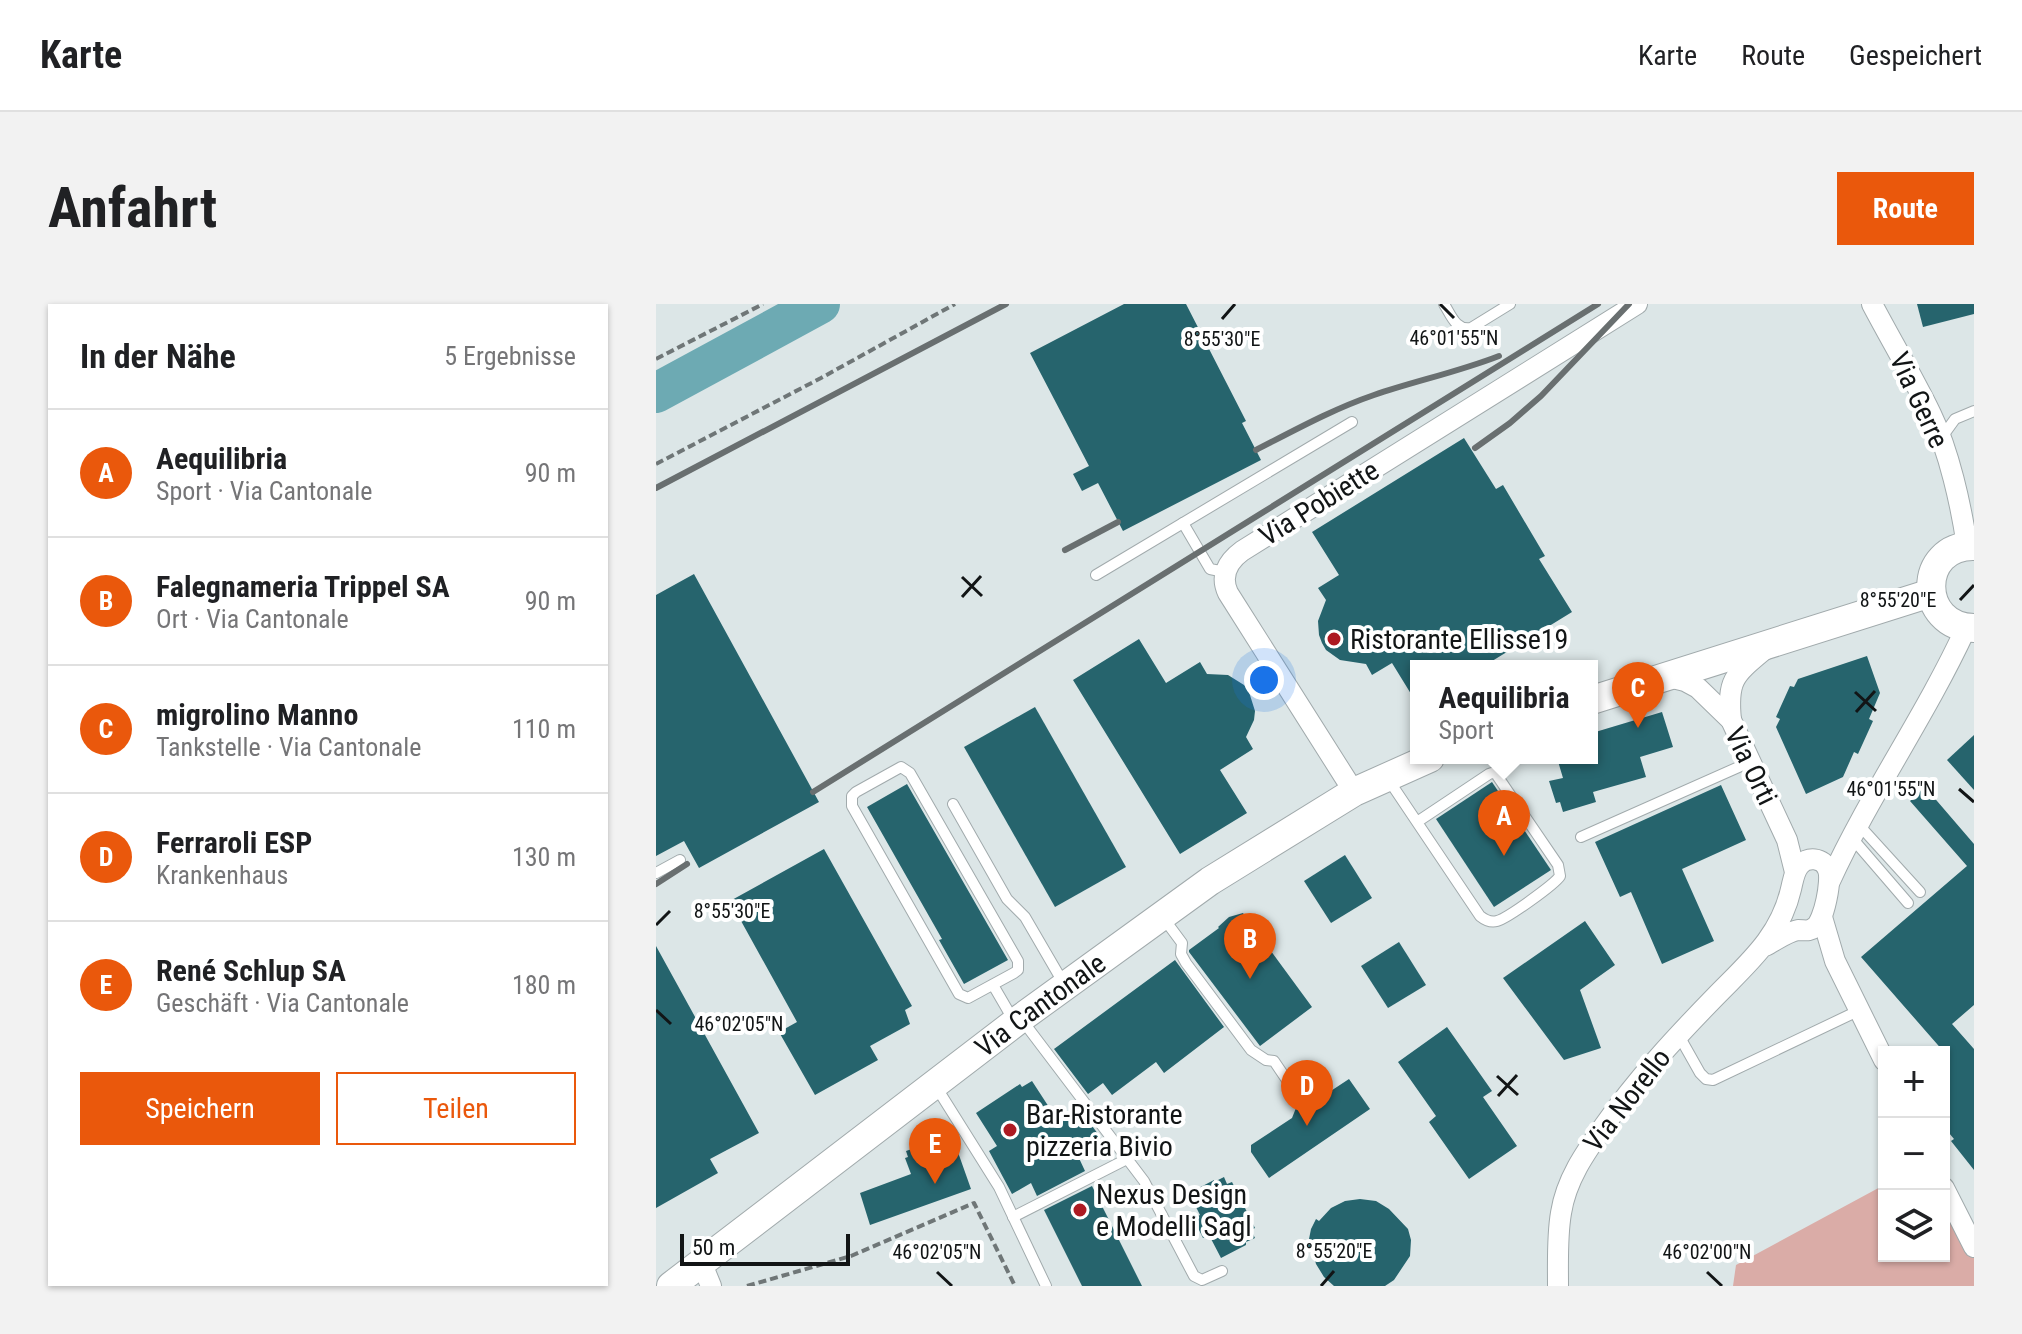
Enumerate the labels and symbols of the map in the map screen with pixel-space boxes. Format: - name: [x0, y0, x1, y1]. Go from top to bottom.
- text: 46°01'55"N: [1409, 326, 1499, 350]
- text: 8°55'30"E: [1184, 327, 1260, 351]
- street label: Via Gerre: [1883, 347, 1955, 453]
- street label: Via Pobiette: [1253, 453, 1385, 553]
- text: 8°55'20"E: [1860, 588, 1936, 612]
- place label: Ristorante Ellisse19: [1350, 623, 1568, 656]
- marker: Ristorante Ellisse19: [1325, 630, 1343, 648]
- your location: [1244, 660, 1284, 700]
- pin: C: [1612, 662, 1664, 728]
- street label: Via Orti: [1718, 722, 1784, 810]
- text: 46°01'55"N: [1846, 777, 1936, 801]
- pin: A: [1478, 790, 1530, 856]
- text: 8°55'30"E: [694, 899, 770, 923]
- pin: B: [1224, 913, 1276, 979]
- street label: Via Cantonale: [968, 946, 1112, 1064]
- text: 46°02'05"N: [694, 1012, 784, 1036]
- street label: Via Norello: [1577, 1042, 1677, 1158]
- pin: D: [1281, 1060, 1333, 1126]
- place label: Bar-Ristorante pizzeria Bivio: [1026, 1098, 1183, 1163]
- pin: E: [909, 1118, 961, 1184]
- marker: Bar-Ristorante pizzeria Bivio: [1001, 1121, 1019, 1139]
- place label: Nexus Design e Modelli Sagl: [1096, 1178, 1252, 1243]
- marker: Nexus Design e Modelli Sagl: [1071, 1201, 1089, 1219]
- scale bar: [680, 1230, 850, 1266]
- text: 8°55'20"E: [1296, 1239, 1372, 1263]
- text: 46°02'05"N: [892, 1240, 982, 1264]
- text: 46°02'00"N: [1662, 1240, 1752, 1264]

